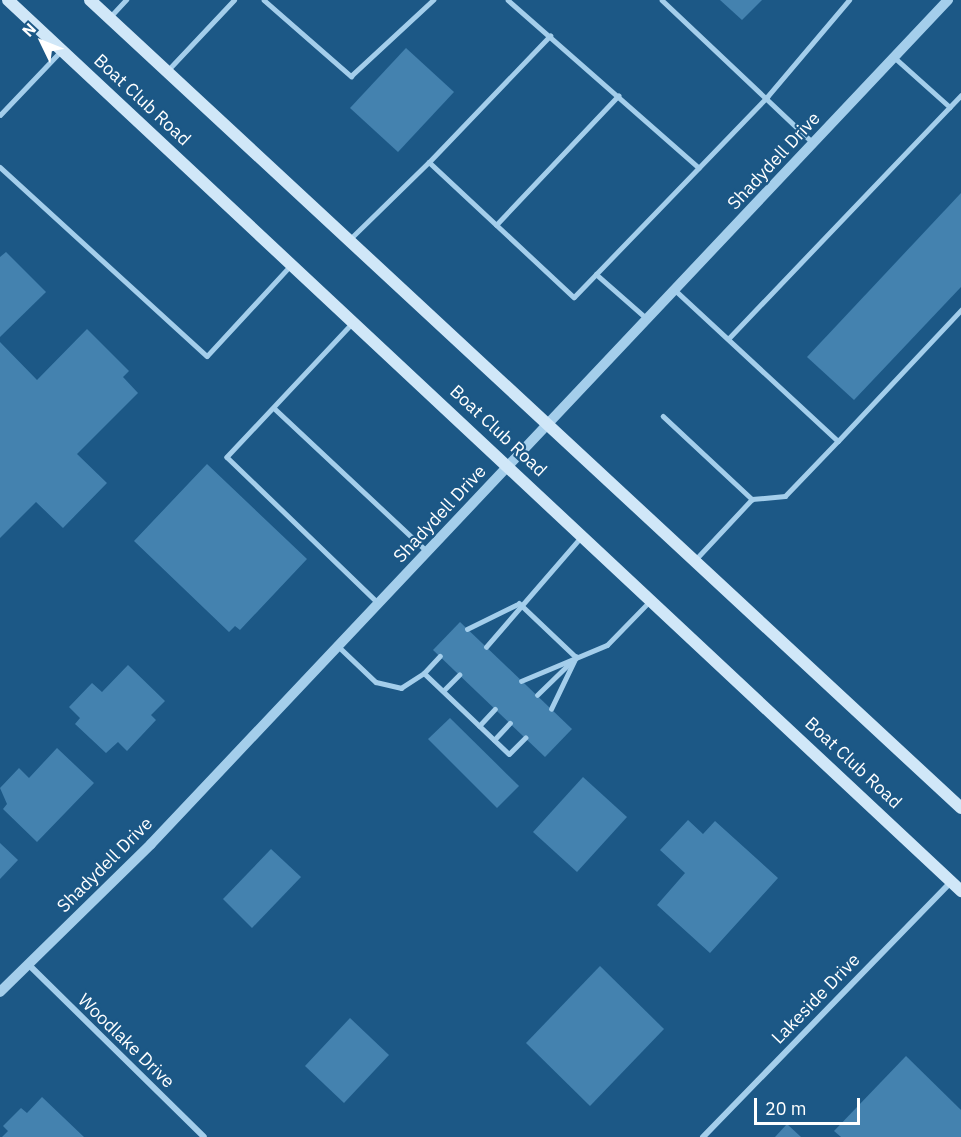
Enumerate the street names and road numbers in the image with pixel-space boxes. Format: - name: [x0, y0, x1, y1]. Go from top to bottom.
- street label: Boat Club Road: [89, 50, 195, 150]
- street label: Shadydell Drive: [723, 108, 825, 214]
- street label: Boat Club Road: [445, 381, 551, 481]
- street label: Shadydell Drive: [389, 461, 491, 567]
- street label: Boat Club Road: [800, 713, 906, 813]
- street label: Shadydell Drive: [53, 813, 157, 917]
- street label: Lakeside Drive: [767, 949, 865, 1049]
- street label: Woodlake Drive: [73, 989, 179, 1093]

